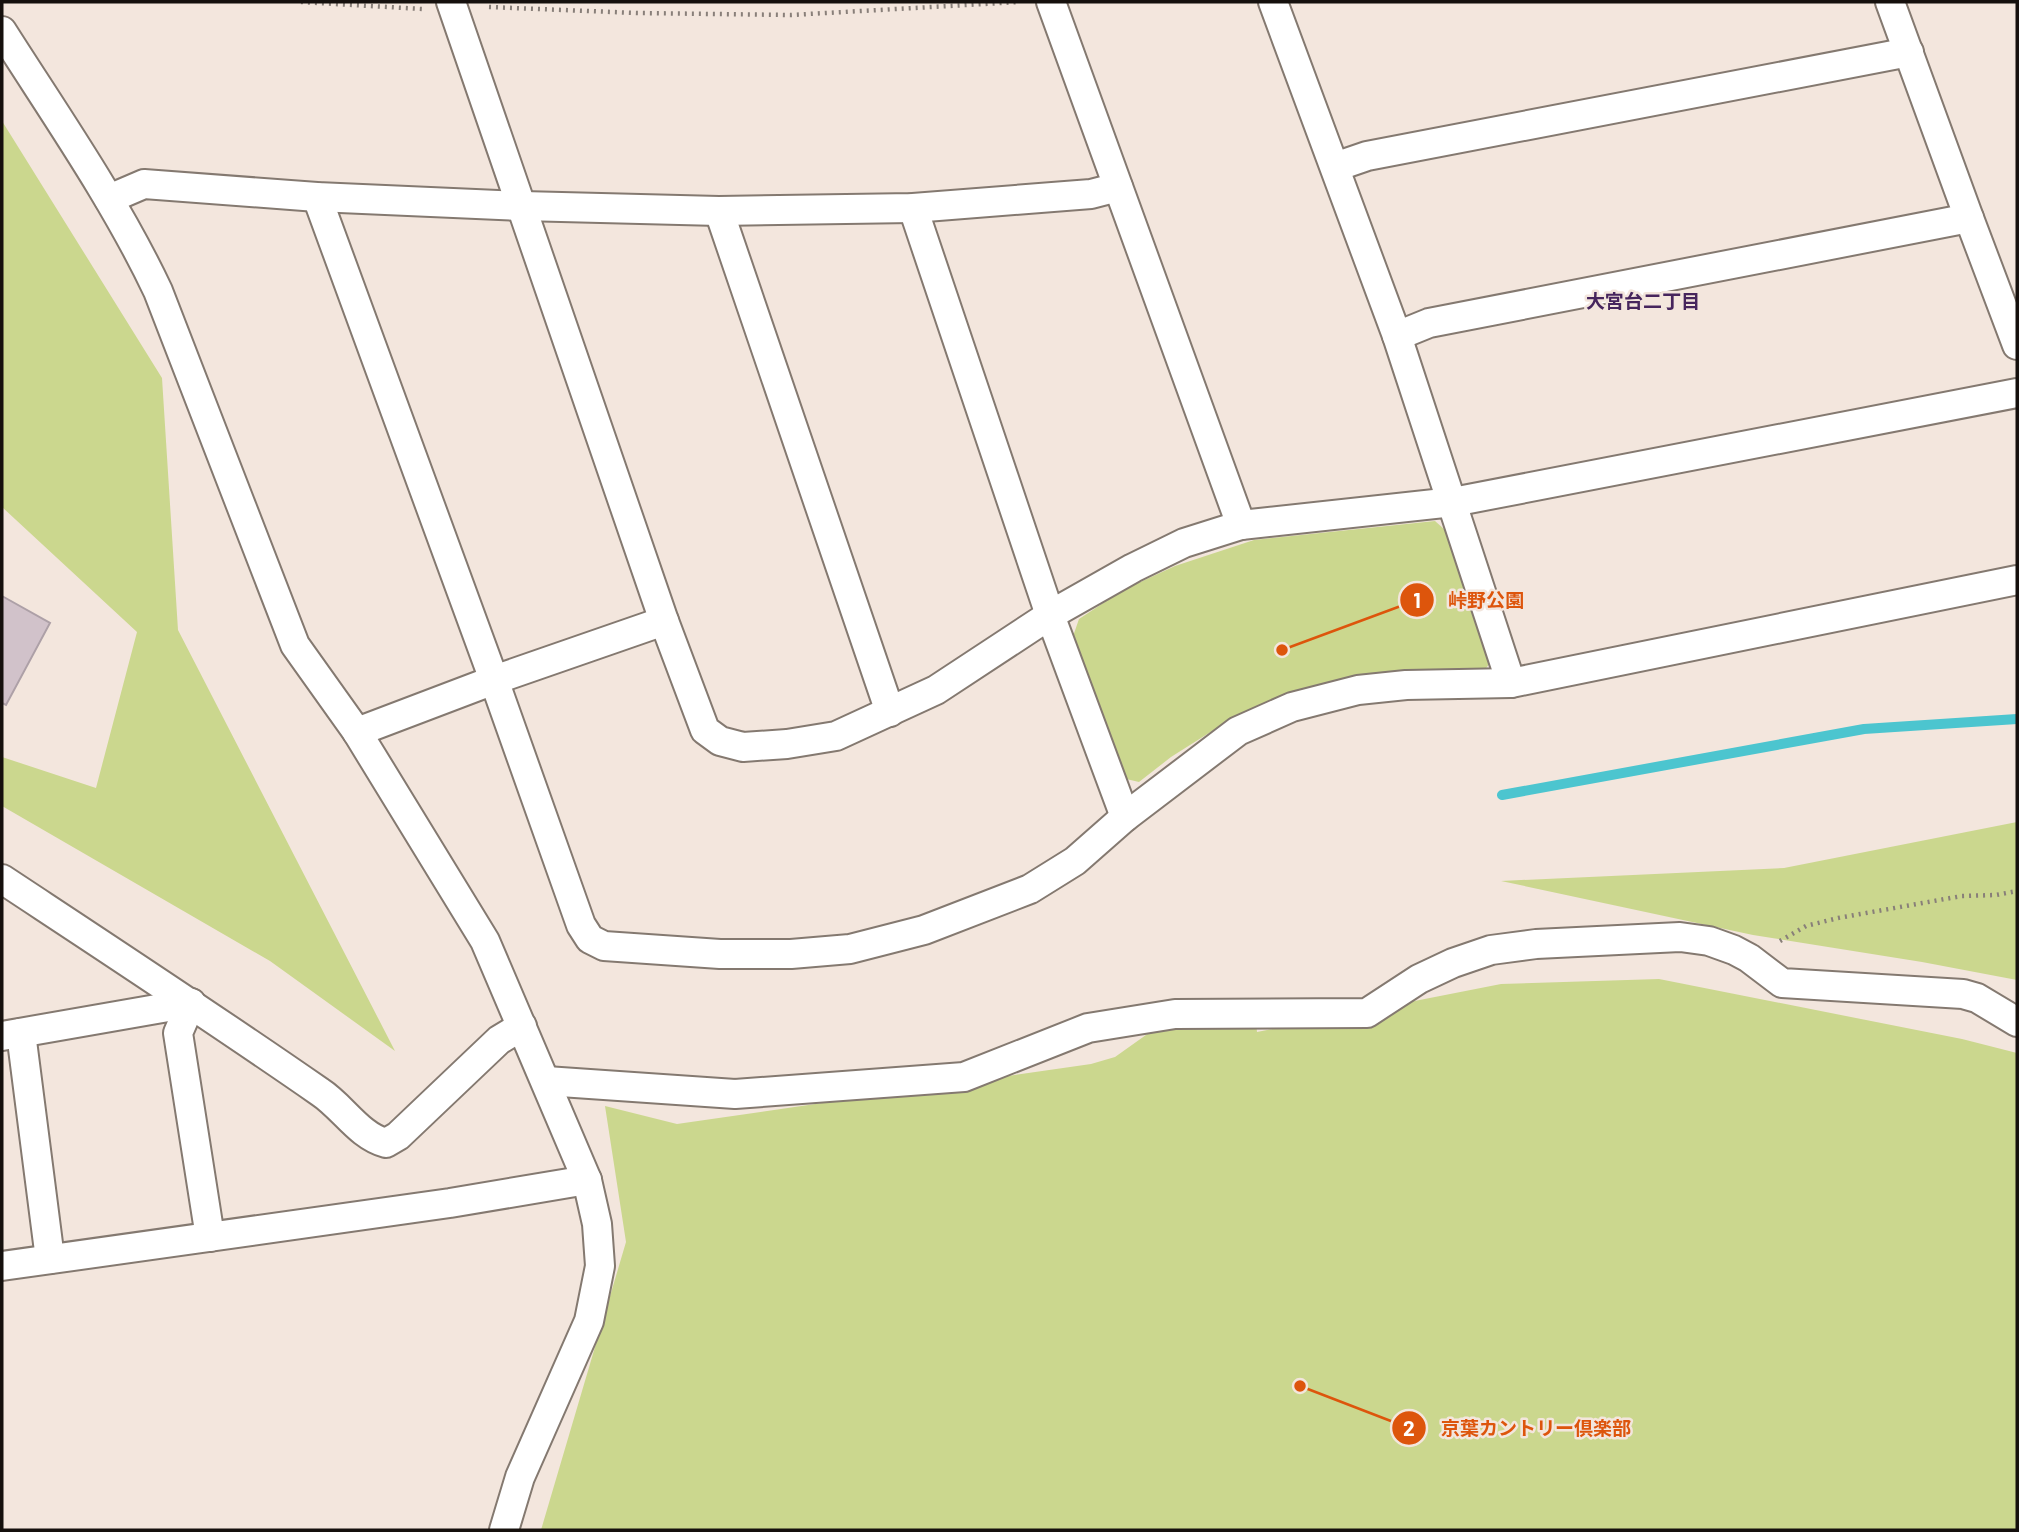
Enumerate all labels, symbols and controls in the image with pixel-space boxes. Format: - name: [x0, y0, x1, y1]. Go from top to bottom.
- district label: 大宮台二丁目: [1586, 289, 1700, 312]
- callout: 峠野公園: [1399, 580, 1538, 620]
- text: 1: [1413, 587, 1421, 612]
- text: 峠野公園: [1448, 588, 1524, 611]
- callout: 京葉カントリー倶楽部: [1392, 1408, 1645, 1448]
- text: 2: [1403, 1415, 1415, 1440]
- text: 京葉カントリー倶楽部: [1441, 1416, 1631, 1439]

